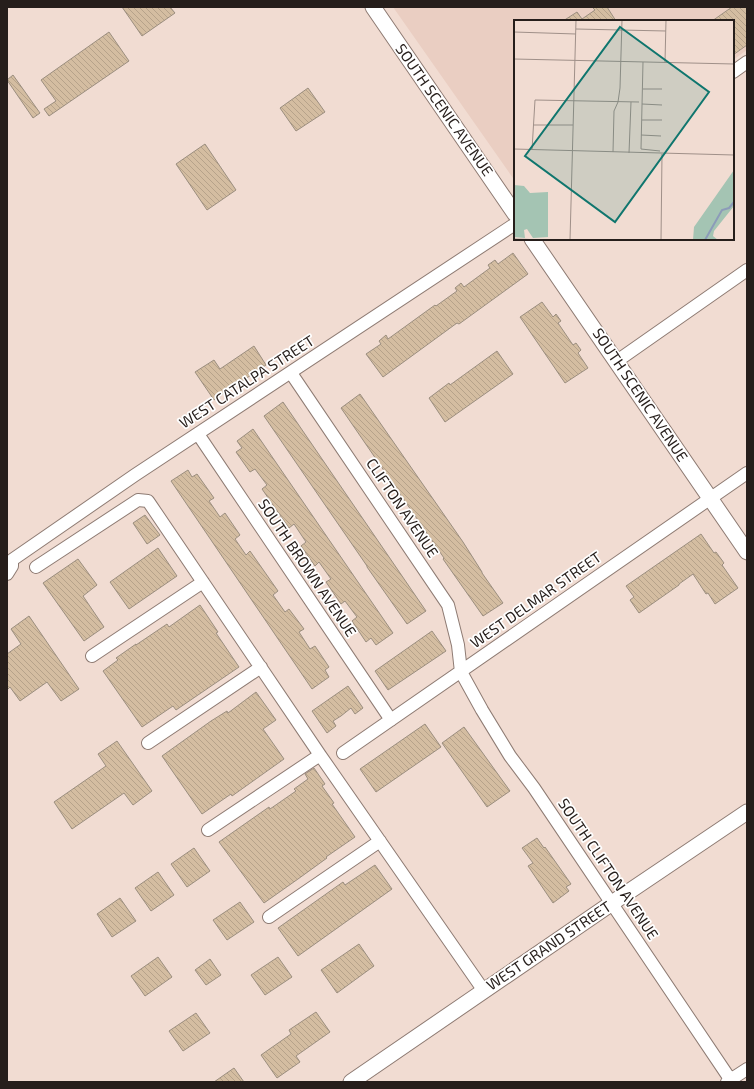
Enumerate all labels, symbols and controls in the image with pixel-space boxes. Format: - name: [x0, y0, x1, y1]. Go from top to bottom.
- inset map: [514, 20, 734, 240]
- street label: SOUTH SCENIC AVENUE: [392, 40, 497, 179]
- street label: SOUTH SCENIC AVENUE: [589, 324, 692, 465]
- street label: WEST CATALPA STREET: [176, 331, 318, 432]
- street label: CLIFTON AVENUE: [363, 454, 443, 560]
- street label: SOUTH BROWN AVENUE: [255, 495, 361, 640]
- street label: WEST DELMAR STREET: [466, 547, 605, 651]
- street label: SOUTH CLIFTON AVENUE: [555, 795, 663, 942]
- street label: WEST GRAND STREET: [483, 897, 614, 994]

